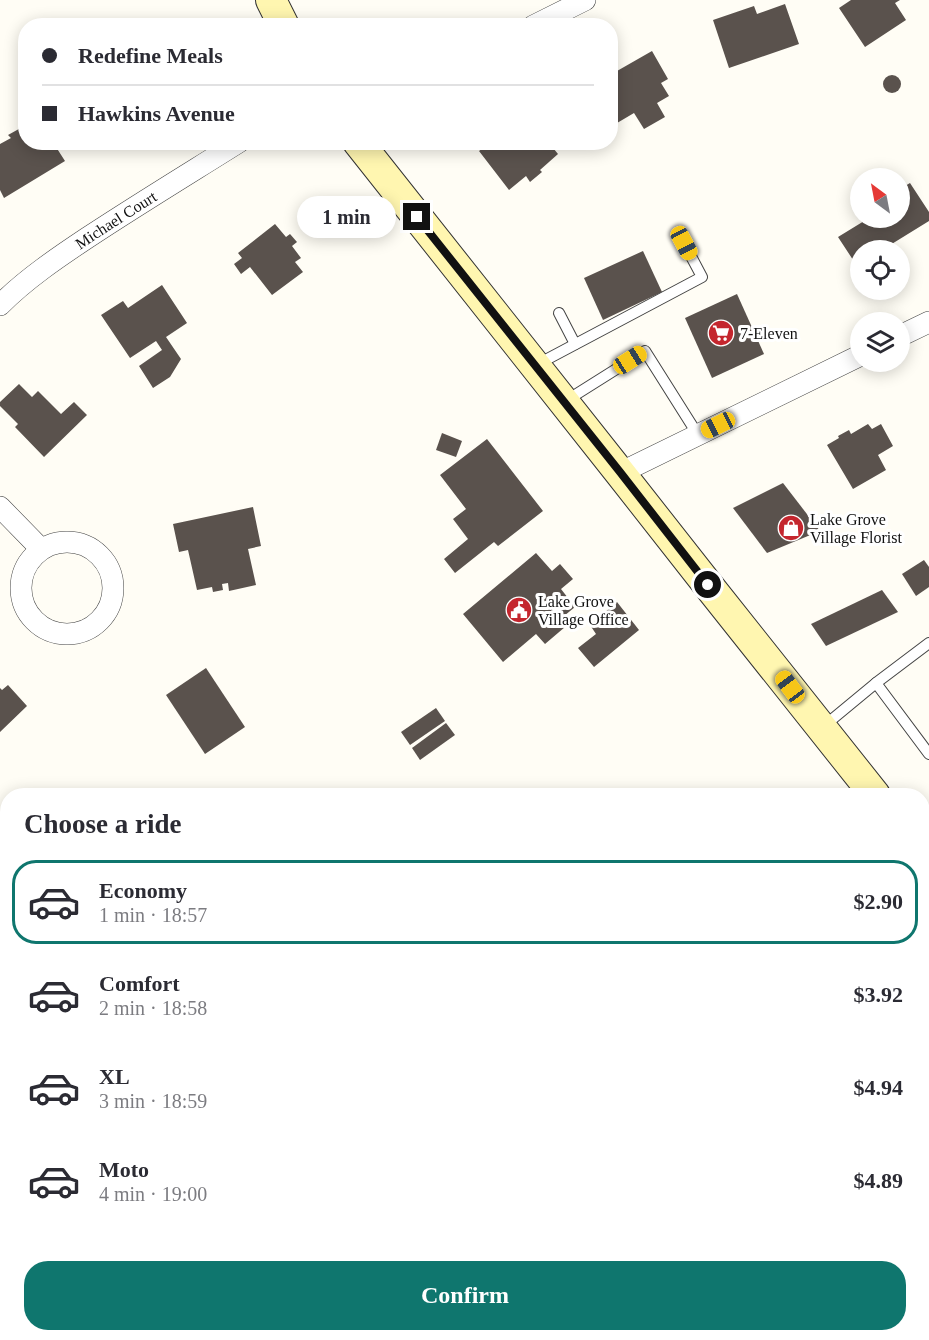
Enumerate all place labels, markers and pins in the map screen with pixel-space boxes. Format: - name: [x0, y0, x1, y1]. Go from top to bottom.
- supermarket icon: 7-Eleven: [706, 318, 736, 348]
- place label: 7-Eleven: [740, 325, 798, 342]
- place label: Lake Grove Village Florist: [810, 511, 902, 547]
- shop icon: Lake Grove Village Florist: [776, 513, 806, 543]
- place label: Lake Grove Village Office: [538, 593, 629, 629]
- public building icon: Lake Grove Village Office: [504, 595, 534, 625]

